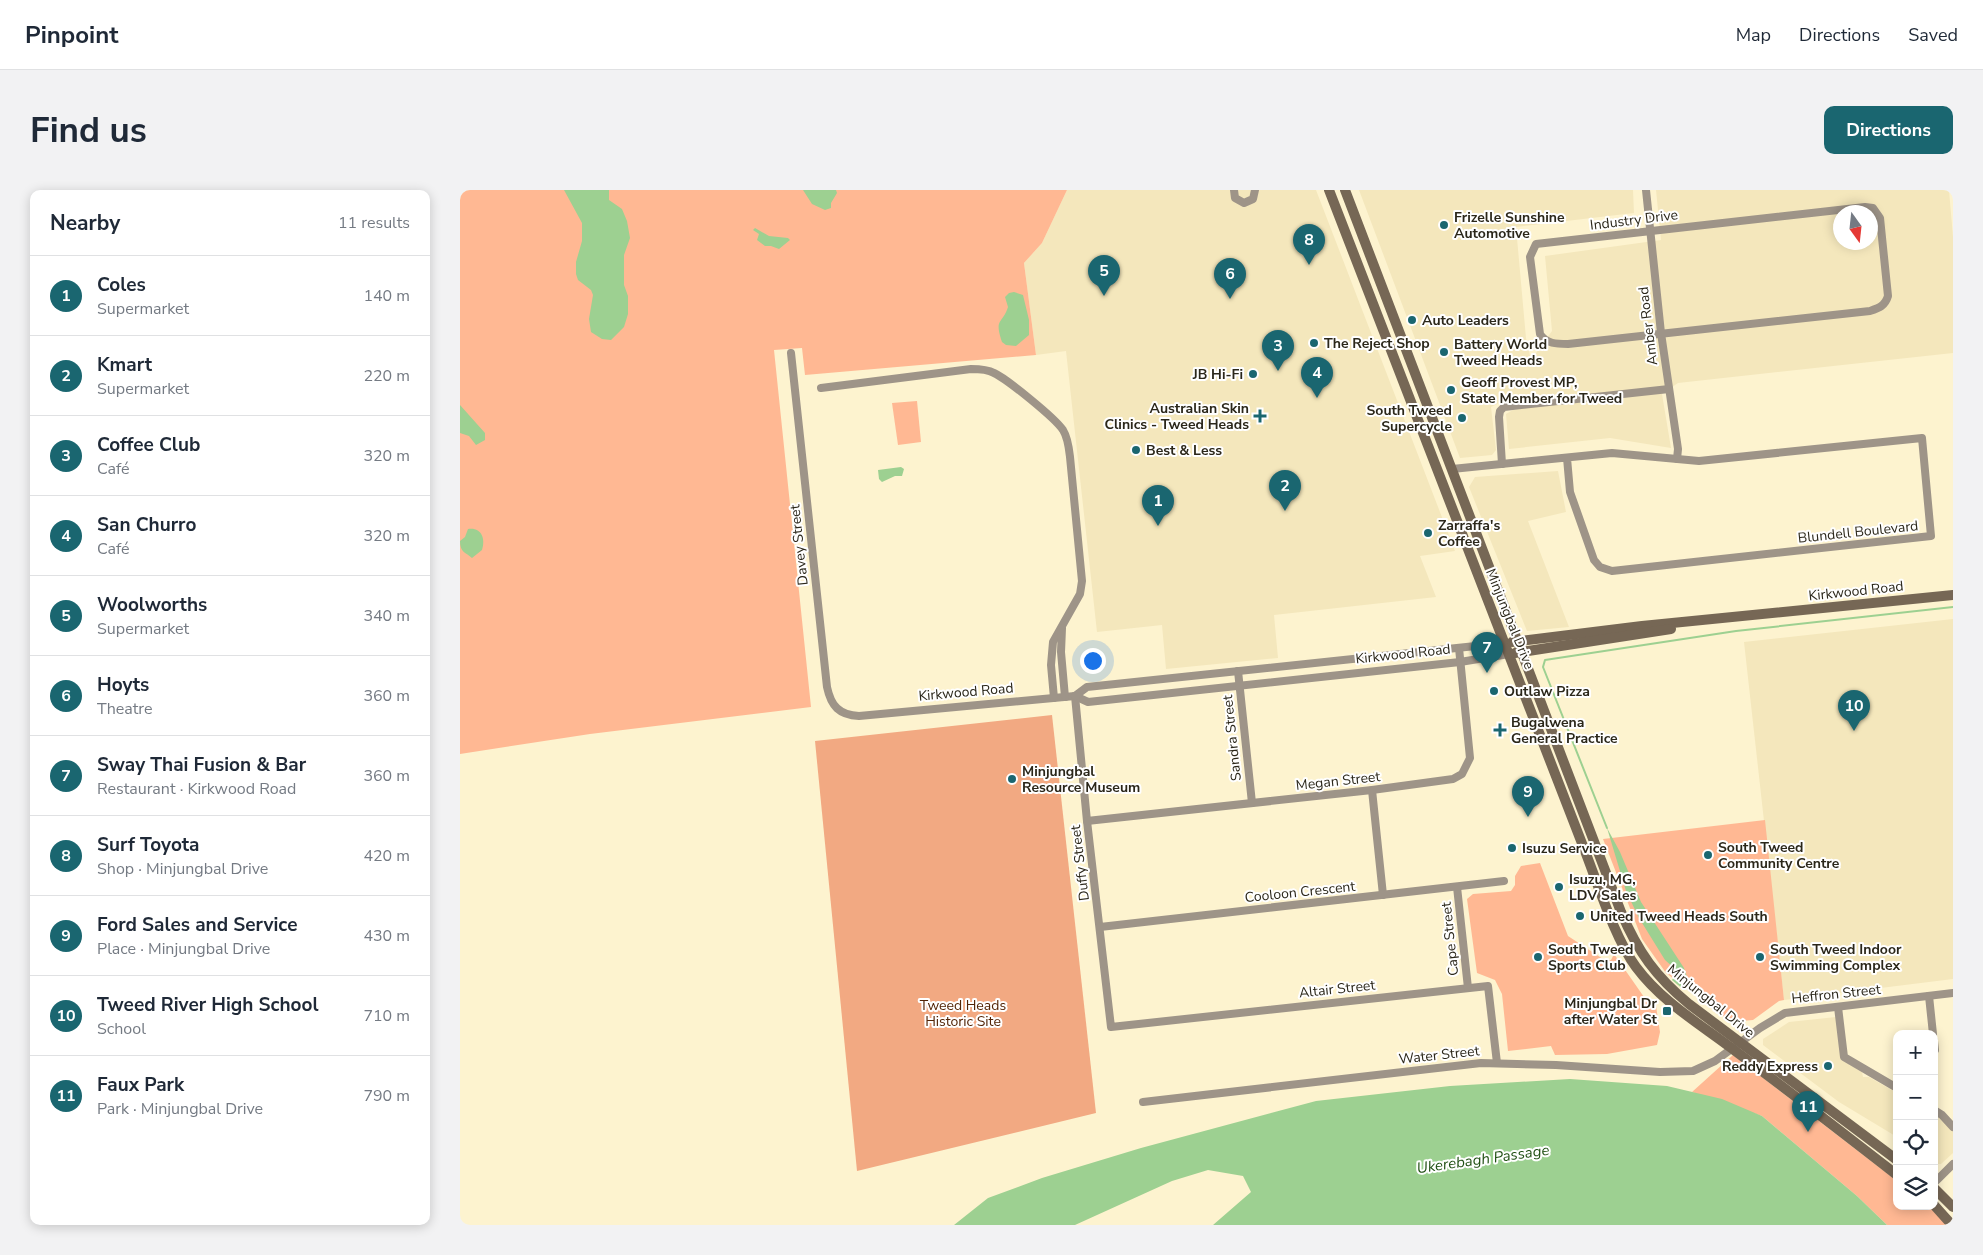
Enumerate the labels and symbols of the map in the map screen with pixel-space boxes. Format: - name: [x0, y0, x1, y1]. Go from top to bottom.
- street label: Industry Drive: [1589, 205, 1679, 235]
- north arrow: [1833, 205, 1878, 250]
- place label: Frizelle Sunshine Automotive: [1454, 208, 1565, 243]
- marker: Frizelle Sunshine Automotive: [1438, 219, 1450, 231]
- pin: 8: [1293, 224, 1325, 265]
- pin: 5: [1088, 255, 1120, 296]
- pin: 6: [1214, 258, 1246, 299]
- street label: Amber Road: [1634, 286, 1662, 366]
- place label: Auto Leaders: [1422, 311, 1509, 330]
- marker: Auto Leaders: [1406, 314, 1418, 326]
- pin: 3: [1262, 330, 1294, 371]
- place label: The Reject Shop: [1324, 334, 1430, 353]
- place label: Battery World Tweed Heads: [1454, 335, 1547, 370]
- marker: The Reject Shop: [1308, 337, 1320, 349]
- marker: Battery World Tweed Heads: [1438, 346, 1450, 358]
- pin: 4: [1301, 357, 1333, 398]
- place label: JB Hi-Fi: [1192, 365, 1243, 384]
- marker: JB Hi-Fi: [1247, 368, 1259, 380]
- place label: Geoff Provest MP, State Member for Tweed: [1461, 373, 1622, 408]
- marker: Geoff Provest MP, State Member for Tweed: [1445, 384, 1457, 396]
- place label: Australian Skin Clinics - Tweed Heads: [1104, 399, 1249, 434]
- place label: South Tweed Supercycle: [1366, 401, 1452, 436]
- marker: Australian Skin Clinics - Tweed Heads: [1253, 409, 1267, 423]
- marker: South Tweed Supercycle: [1456, 412, 1468, 424]
- place label: Best & Less: [1146, 441, 1222, 460]
- marker: Best & Less: [1130, 444, 1142, 456]
- pin: 2: [1269, 470, 1301, 511]
- pin: 1: [1142, 485, 1174, 526]
- street label: Davey Street: [785, 504, 813, 586]
- place label: Zarraffa's Coffee: [1438, 516, 1500, 551]
- street label: Blundell Boulevard: [1797, 516, 1919, 548]
- marker: Zarraffa's Coffee: [1422, 527, 1434, 539]
- street label: Minjungbal Drive: [1481, 566, 1539, 672]
- street label: Kirkwood Road: [1808, 577, 1904, 605]
- pin: 7: [1471, 632, 1503, 673]
- street label: Kirkwood Road: [1355, 640, 1451, 668]
- your location: [1080, 648, 1106, 674]
- street label: Kirkwood Road: [918, 678, 1014, 706]
- place label: Outlaw Pizza: [1504, 682, 1590, 701]
- marker: Outlaw Pizza: [1488, 685, 1500, 697]
- pin: 10: [1838, 690, 1870, 731]
- street label: Sandra Street: [1218, 694, 1246, 782]
- place label: Bugalwena General Practice: [1511, 713, 1618, 748]
- marker: Bugalwena General Practice: [1493, 723, 1507, 737]
- place label: Minjungbal Resource Museum: [1022, 762, 1140, 797]
- street label: Megan Street: [1295, 767, 1381, 795]
- marker: Minjungbal Resource Museum: [1006, 773, 1018, 785]
- pin: 9: [1512, 776, 1544, 817]
- street label: Duffy Street: [1066, 824, 1094, 902]
- place label: South Tweed Community Centre: [1718, 838, 1840, 873]
- place label: Isuzu Service: [1522, 839, 1607, 858]
- marker: Isuzu Service: [1506, 842, 1518, 854]
- marker: South Tweed Community Centre: [1702, 849, 1714, 861]
- place label: Isuzu, MG, LDV Sales: [1569, 870, 1637, 905]
- street label: Cooloon Crescent: [1244, 877, 1356, 907]
- marker: Isuzu, MG, LDV Sales: [1553, 881, 1565, 893]
- street label: Cape Street: [1437, 901, 1463, 977]
- place label: United Tweed Heads South: [1590, 907, 1768, 926]
- marker: United Tweed Heads South: [1574, 910, 1586, 922]
- place label: South Tweed Sports Club: [1548, 940, 1634, 975]
- place label: South Tweed Indoor Swimming Complex: [1770, 940, 1902, 975]
- marker: South Tweed Sports Club: [1532, 951, 1544, 963]
- marker: South Tweed Indoor Swimming Complex: [1754, 951, 1766, 963]
- street label: Minjungbal Drive: [1663, 960, 1759, 1042]
- street label: Altair Street: [1298, 976, 1376, 1002]
- street label: Heffron Street: [1790, 980, 1882, 1008]
- place label: Minjungbal Dr after Water St: [1564, 994, 1658, 1029]
- park label: Tweed Heads Historic Site: [920, 996, 1006, 1031]
- marker: Minjungbal Dr after Water St: [1661, 1005, 1673, 1017]
- street label: Water Street: [1398, 1041, 1480, 1069]
- place label: Reddy Express: [1722, 1057, 1818, 1076]
- marker: Reddy Express: [1822, 1060, 1834, 1072]
- pin: 11: [1792, 1091, 1824, 1132]
- water label: Ukerebagh Passage: [1415, 1140, 1551, 1178]

